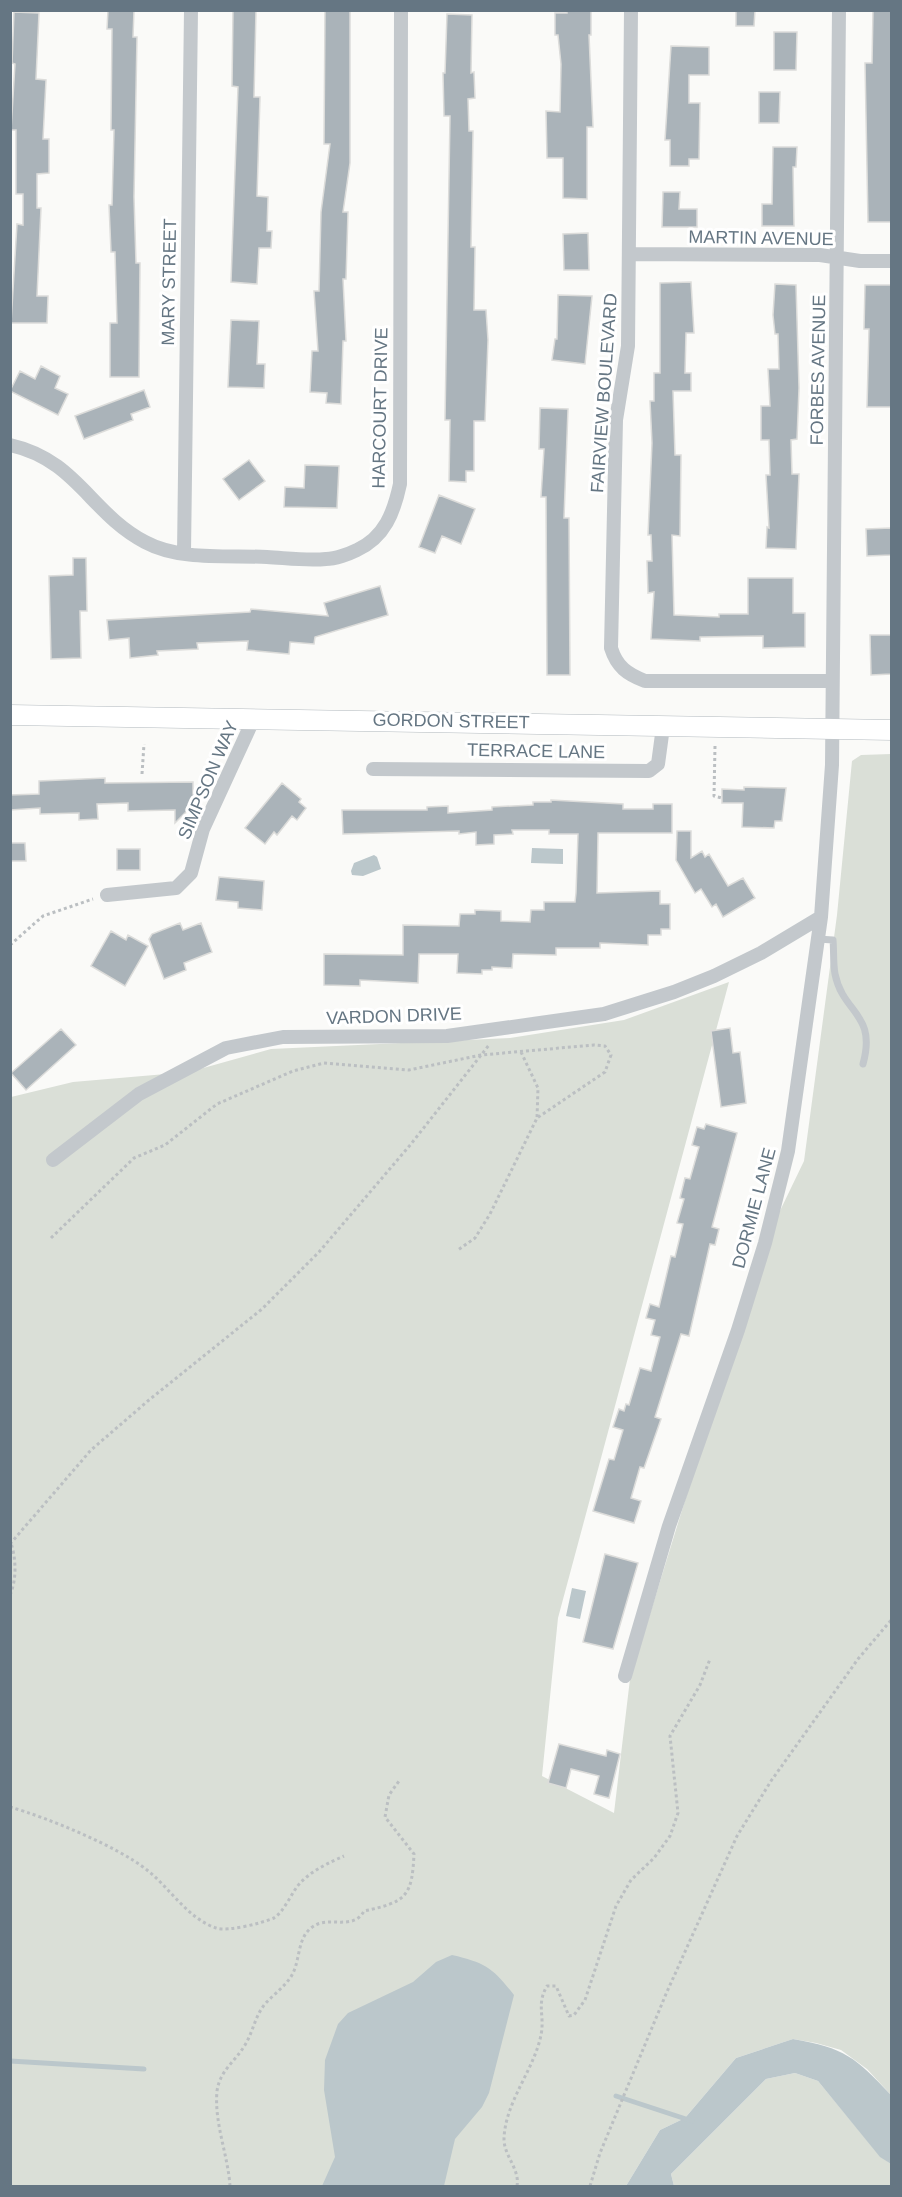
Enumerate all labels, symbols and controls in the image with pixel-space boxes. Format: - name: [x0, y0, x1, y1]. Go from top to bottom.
- street label: MARY STREET: [158, 218, 180, 346]
- street label: MARTIN AVENUE: [688, 227, 834, 249]
- street label: FAIRVIEW BOULEVARD: [587, 292, 621, 494]
- street label: FORBES AVENUE: [807, 294, 829, 446]
- street label: HARCOURT DRIVE: [369, 327, 391, 489]
- street label: GORDON STREET: [372, 710, 530, 732]
- street label: SIMPSON WAY: [174, 718, 242, 842]
- street label: TERRACE LANE: [467, 740, 605, 762]
- street label: VARDON DRIVE: [326, 1004, 462, 1028]
- street label: DORMIE LANE: [728, 1146, 780, 1270]

